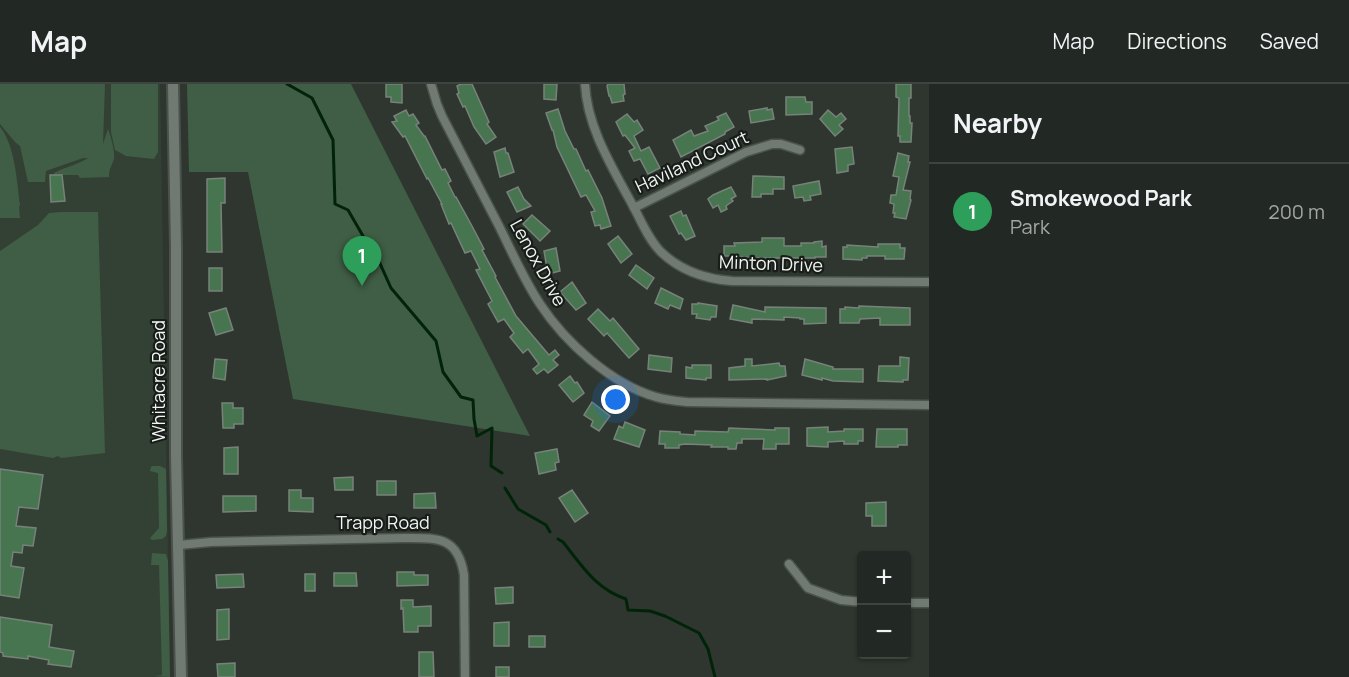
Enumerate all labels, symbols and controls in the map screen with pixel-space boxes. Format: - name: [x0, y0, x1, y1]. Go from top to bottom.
- text: Map: [30, 22, 87, 60]
- text: Map: [1053, 27, 1094, 55]
- text: Directions: [1127, 27, 1227, 55]
- text: Saved: [1260, 27, 1319, 55]
- text: Nearby: [953, 105, 1042, 141]
- street label: Haviland Court: [631, 124, 752, 198]
- text: Smokewood Park: [1010, 183, 1192, 213]
- text: 1: [968, 198, 977, 225]
- text: 200 m: [1268, 198, 1325, 225]
- text: Park: [1010, 213, 1050, 240]
- street label: Lenox Drive: [505, 215, 573, 310]
- pin: 1: [342, 236, 382, 286]
- street label: Minton Drive: [719, 249, 823, 277]
- street label: Whitacre Road: [146, 320, 170, 442]
- your location: [601, 385, 630, 414]
- street label: Trapp Road: [336, 510, 430, 534]
- map controls: [857, 551, 911, 659]
- button: +: [857, 551, 911, 605]
- button: −: [857, 605, 911, 659]

